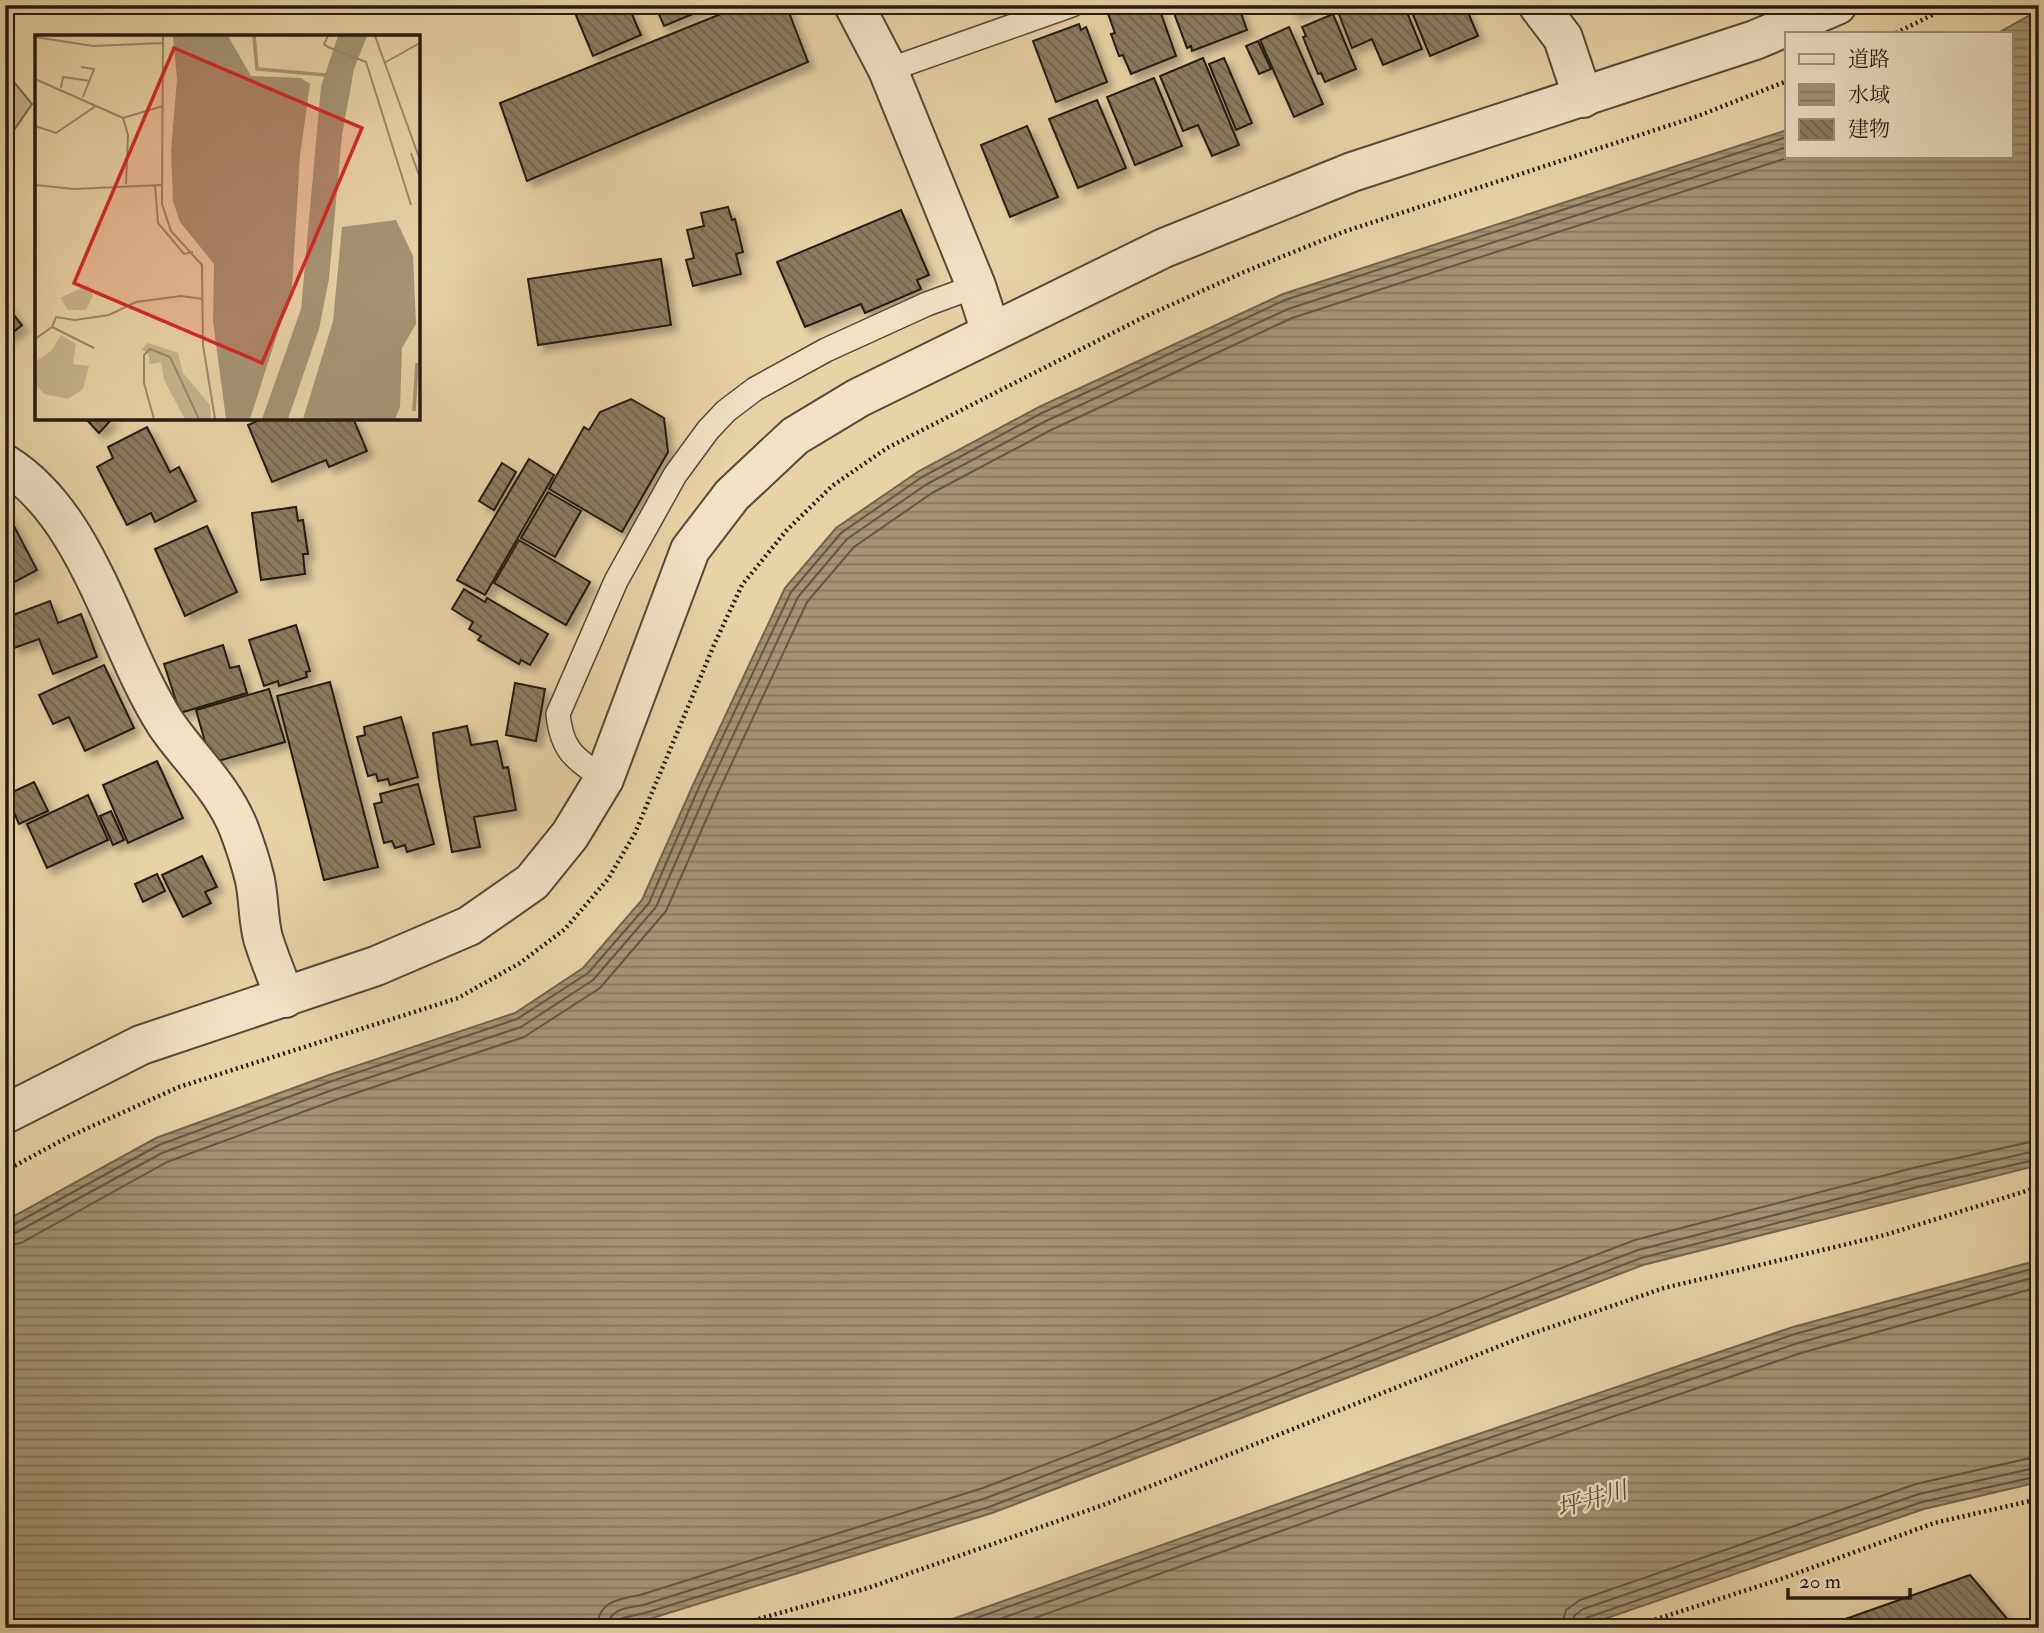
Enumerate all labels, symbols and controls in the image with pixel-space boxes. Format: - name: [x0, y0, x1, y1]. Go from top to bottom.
- legend: [1785, 32, 2012, 158]
- inset map: [35, 35, 420, 420]
- text: 道路: [1848, 46, 1890, 73]
- text: 水域: [1848, 82, 1890, 109]
- text: 建物: [1848, 116, 1890, 143]
- water label: 坪井川: [1553, 1474, 1634, 1524]
- scale bar: [1788, 1556, 1911, 1600]
- text: 20 m: [1799, 1568, 1841, 1595]

